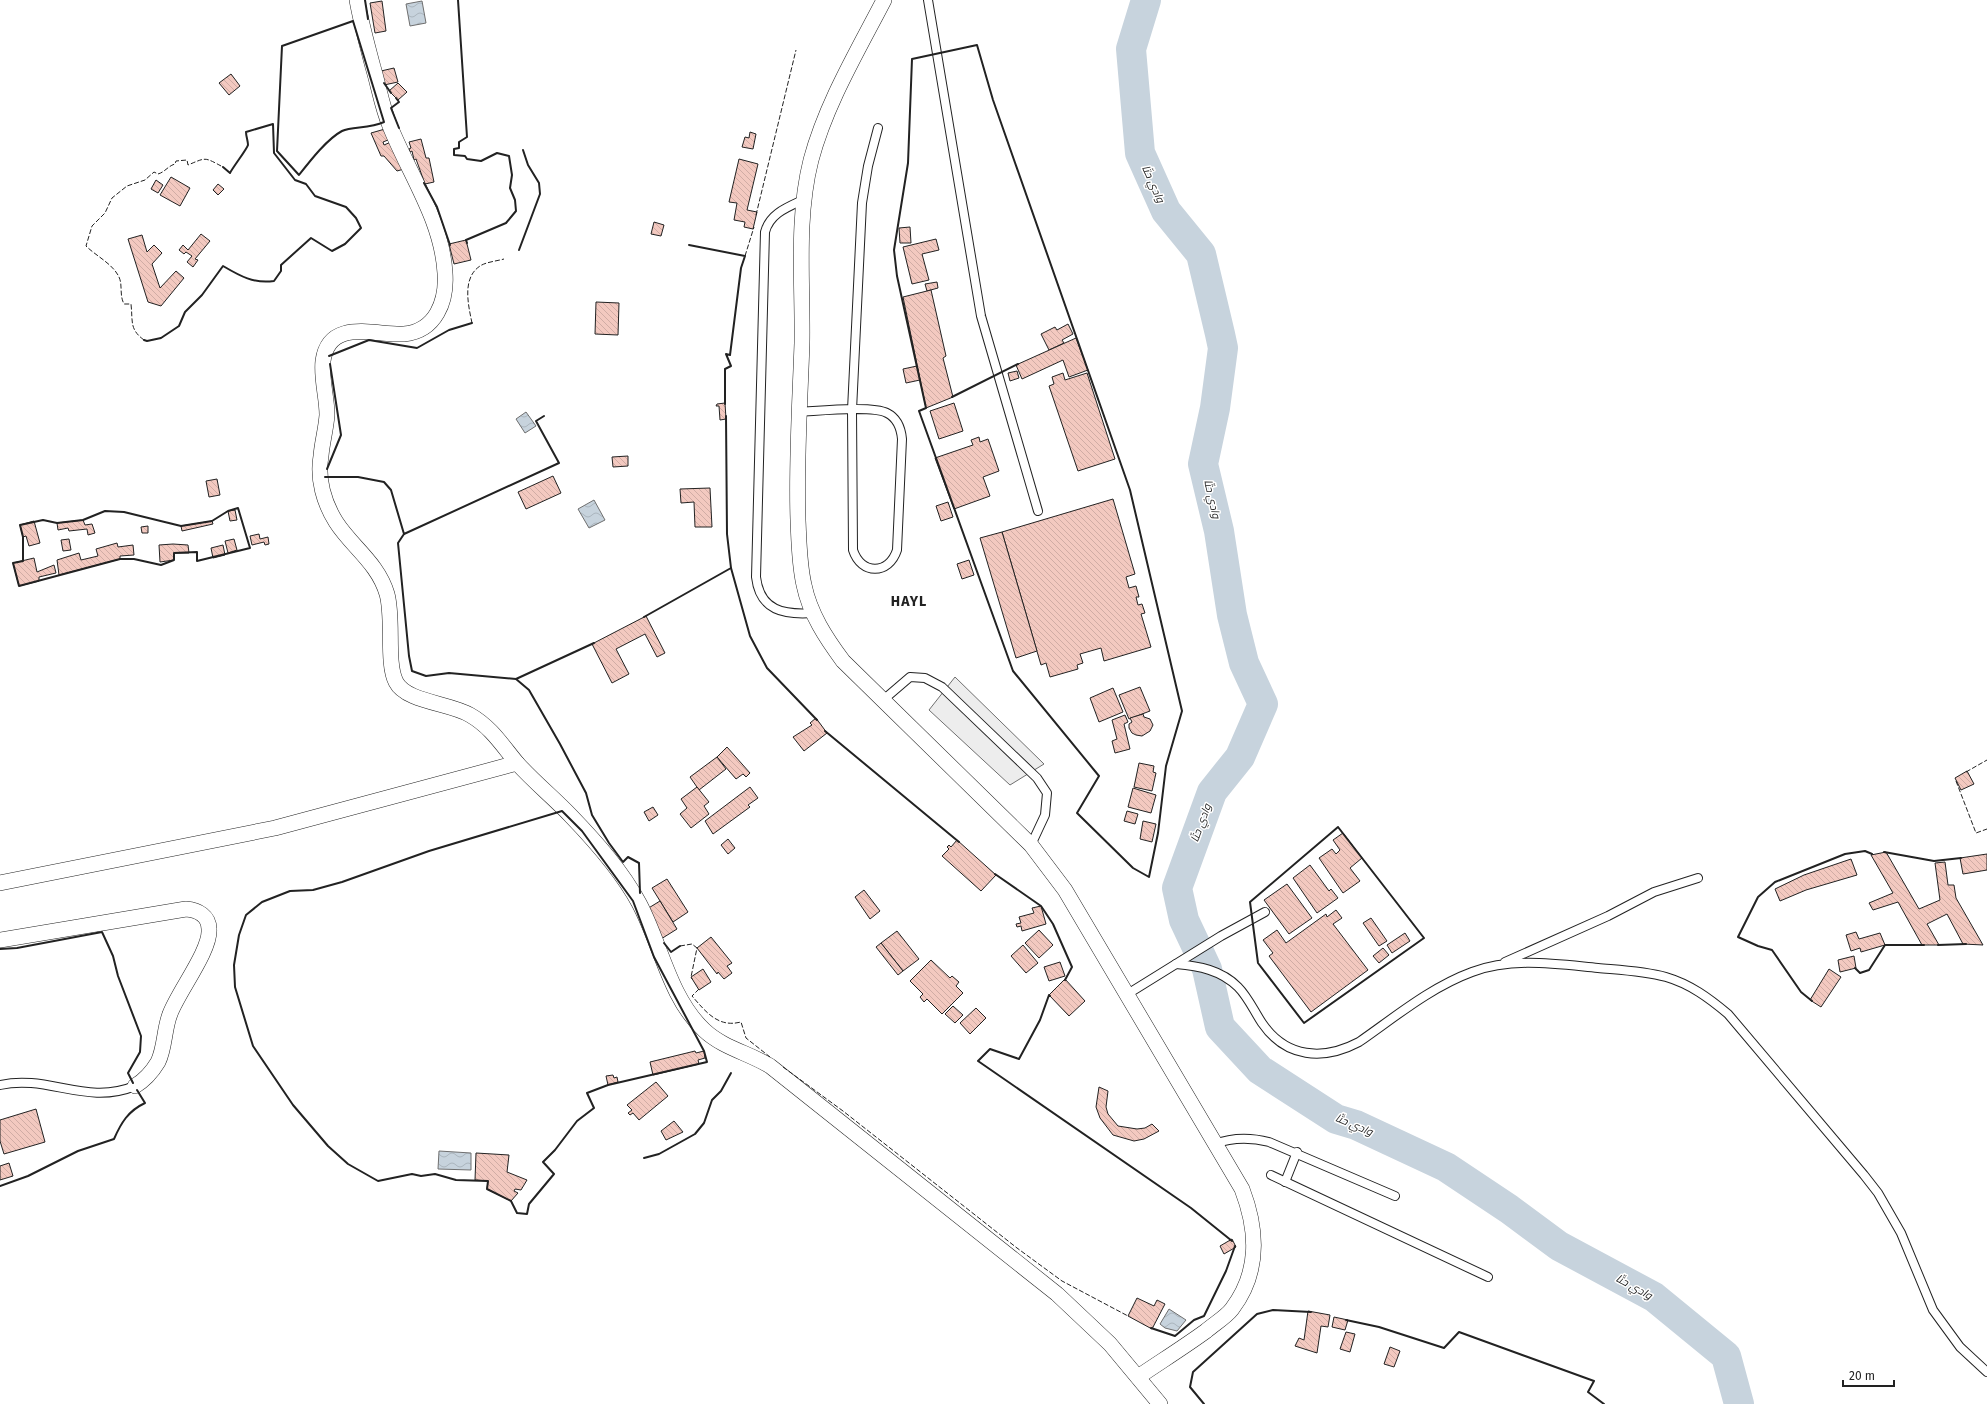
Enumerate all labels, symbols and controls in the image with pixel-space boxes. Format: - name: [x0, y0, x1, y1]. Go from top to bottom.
- water label: وادي حتّا: [1137, 163, 1168, 206]
- water label: وادي حتّا: [1199, 478, 1224, 521]
- district label: HAYL: [891, 593, 927, 610]
- water label: وادي حتّا: [1187, 801, 1216, 844]
- water label: وادي حتّا: [1332, 1111, 1376, 1141]
- water label: وادي حتّا: [1613, 1271, 1656, 1305]
- scale bar: [1843, 1362, 1894, 1388]
- text: 20 m: [1849, 1369, 1875, 1383]

